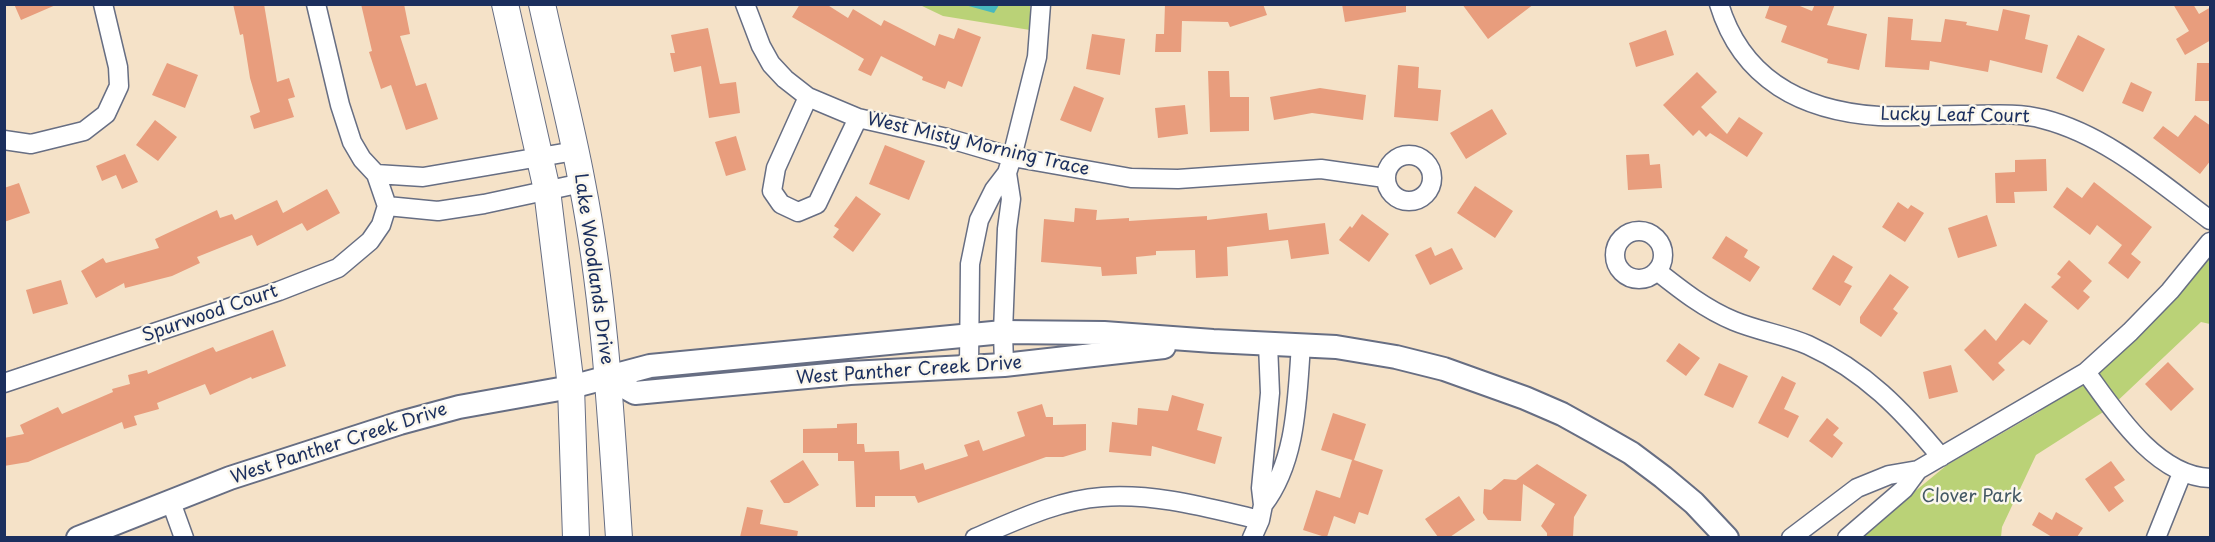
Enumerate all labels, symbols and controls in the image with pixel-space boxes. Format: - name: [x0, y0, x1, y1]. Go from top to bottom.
- street label: Lucky Leaf Court: [1880, 104, 2030, 128]
- street label: West Misty Morning Trace: [865, 109, 1091, 181]
- street label: Lake Woodlands Drive: [569, 172, 617, 366]
- street label: Spurwood Court: [139, 281, 281, 347]
- street label: West Panther Creek Drive: [795, 352, 1023, 390]
- street label: West Panther Creek Drive: [228, 399, 450, 489]
- park label: Clover Park: [1922, 486, 2022, 508]

